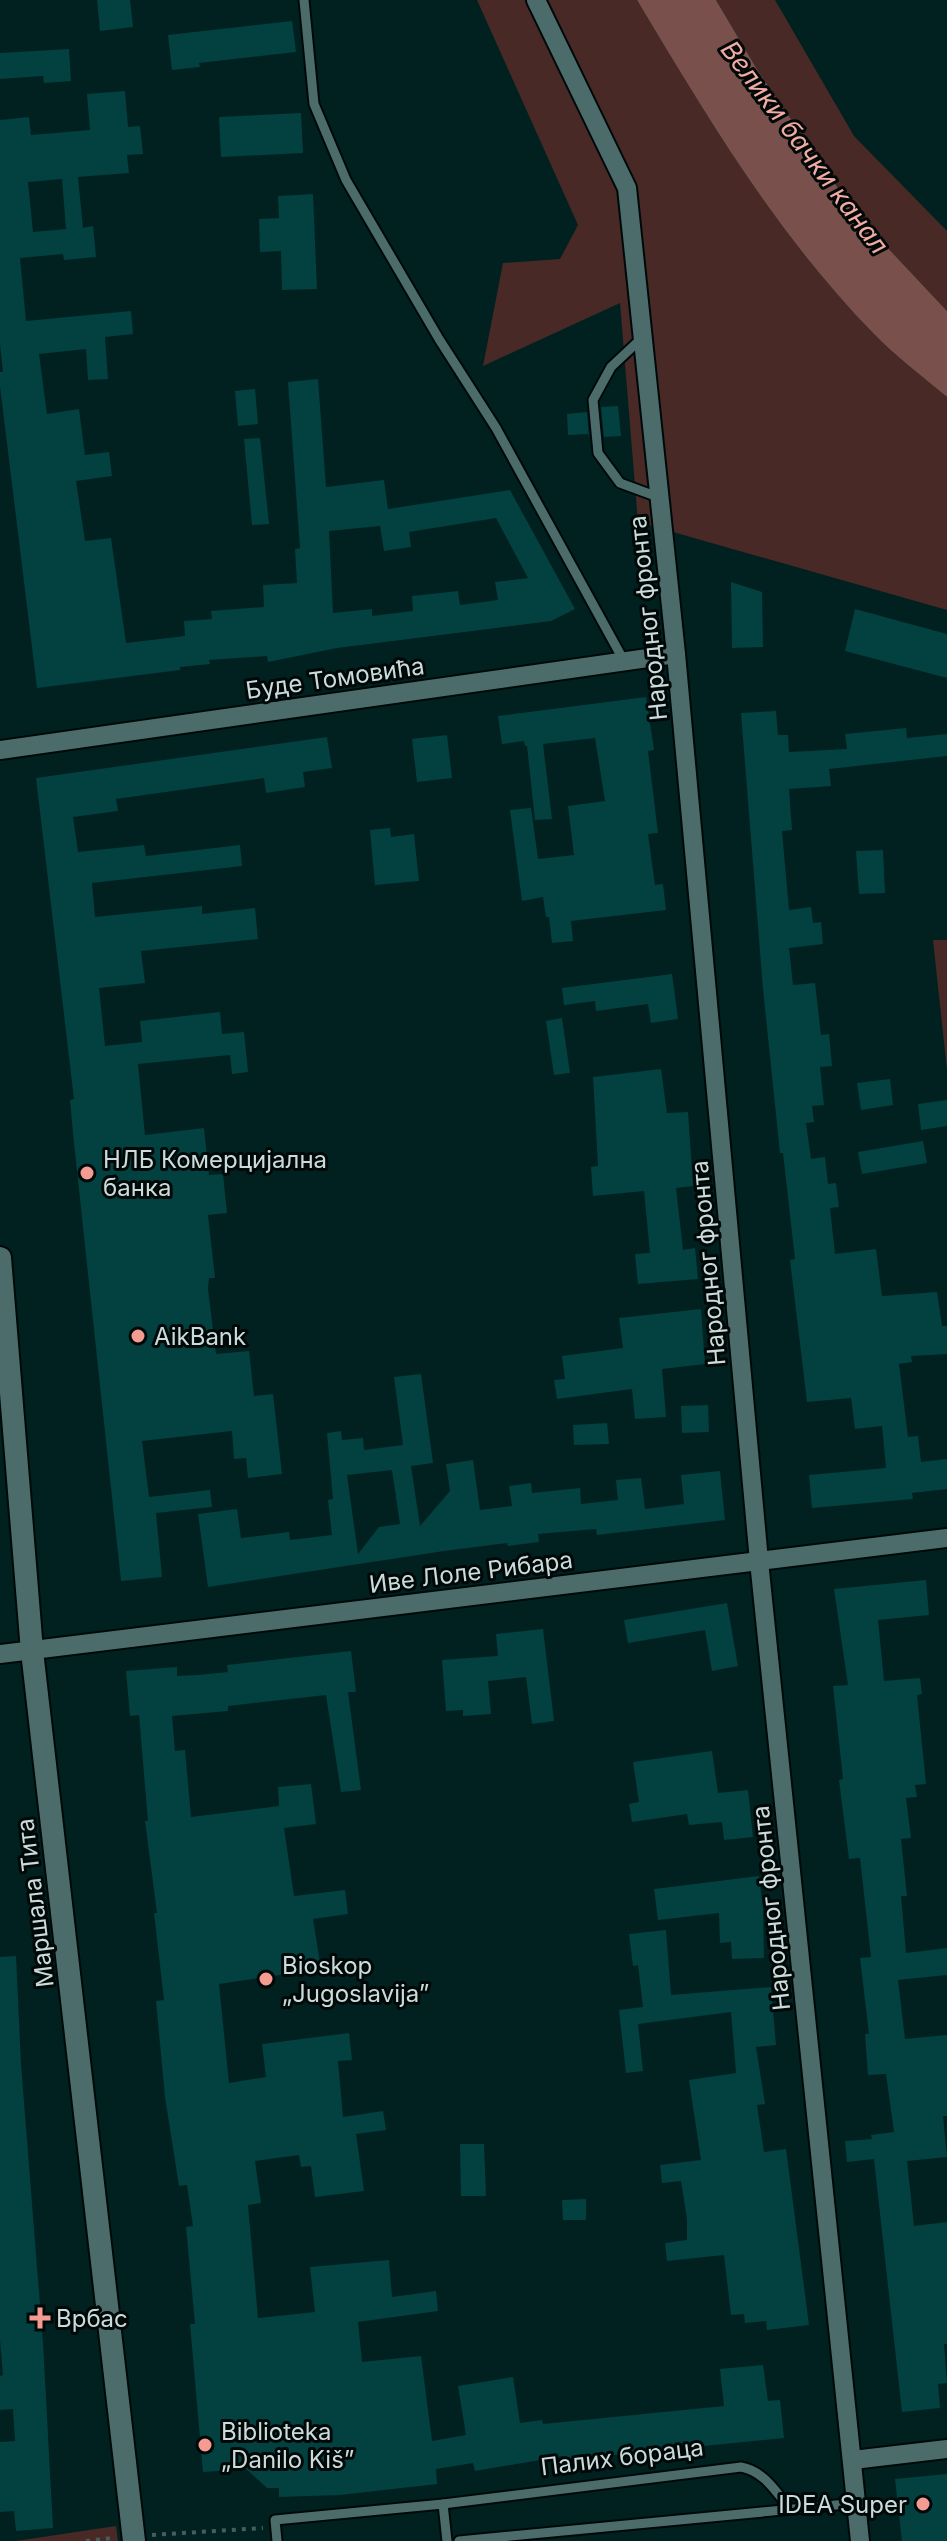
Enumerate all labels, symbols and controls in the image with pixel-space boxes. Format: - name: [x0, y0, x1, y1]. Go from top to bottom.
- water label: Велики бачки канал: [715, 34, 895, 260]
- street label: Народног фронта: [623, 514, 673, 722]
- street label: Буде Томовића: [244, 651, 426, 705]
- place label: НЛБ Комерцијална банка: [103, 1145, 327, 1202]
- street label: Народног фронта: [685, 1159, 731, 1367]
- marker: НЛБ Комерцијална банка: [78, 1164, 96, 1182]
- place label: AikBank: [154, 1322, 246, 1351]
- marker: AikBank: [129, 1327, 147, 1345]
- street label: Иве Лоле Рибара: [368, 1545, 574, 1599]
- street label: Народног фронта: [746, 1804, 796, 2012]
- street label: Маршала Тита: [10, 1817, 60, 1989]
- place label: Bioskop „Jugoslavija”: [282, 1951, 429, 2008]
- marker: Bioskop „Jugoslavija”: [257, 1970, 275, 1988]
- place label: Врбас: [56, 2304, 128, 2333]
- marker: Врбас: [31, 2309, 49, 2327]
- place label: Biblioteka „Danilo Kiš”: [221, 2417, 354, 2474]
- street label: Палих бораца: [539, 2433, 705, 2481]
- marker: Biblioteka „Danilo Kiš”: [196, 2436, 214, 2454]
- place label: IDEA Super: [778, 2490, 907, 2519]
- marker: IDEA Super: [914, 2495, 932, 2513]

